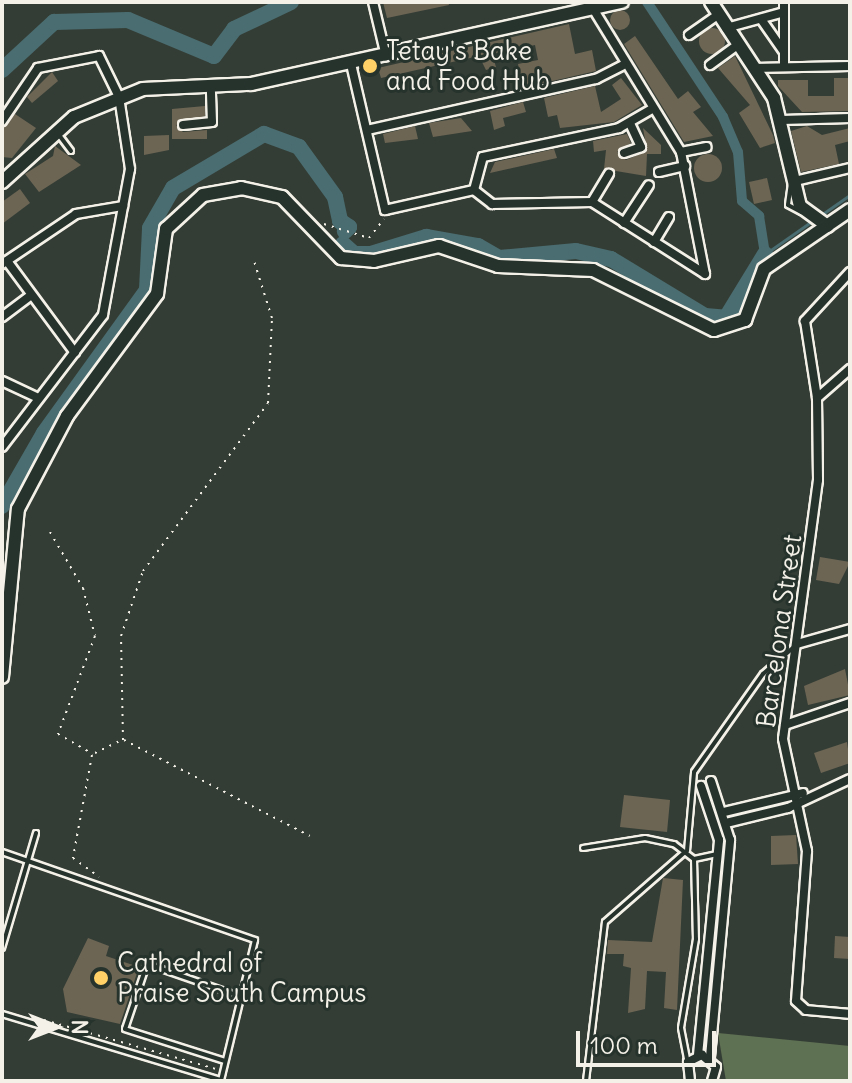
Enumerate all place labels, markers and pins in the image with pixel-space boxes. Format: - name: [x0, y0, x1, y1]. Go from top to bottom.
- place label: Tetay's Bake and Food Hub: [386, 35, 550, 96]
- marker: Tetay's Bake and Food Hub: [361, 57, 379, 75]
- place label: Cathedral of Praise South Campus: [117, 947, 366, 1008]
- marker: Cathedral of Praise South Campus: [92, 969, 110, 987]

